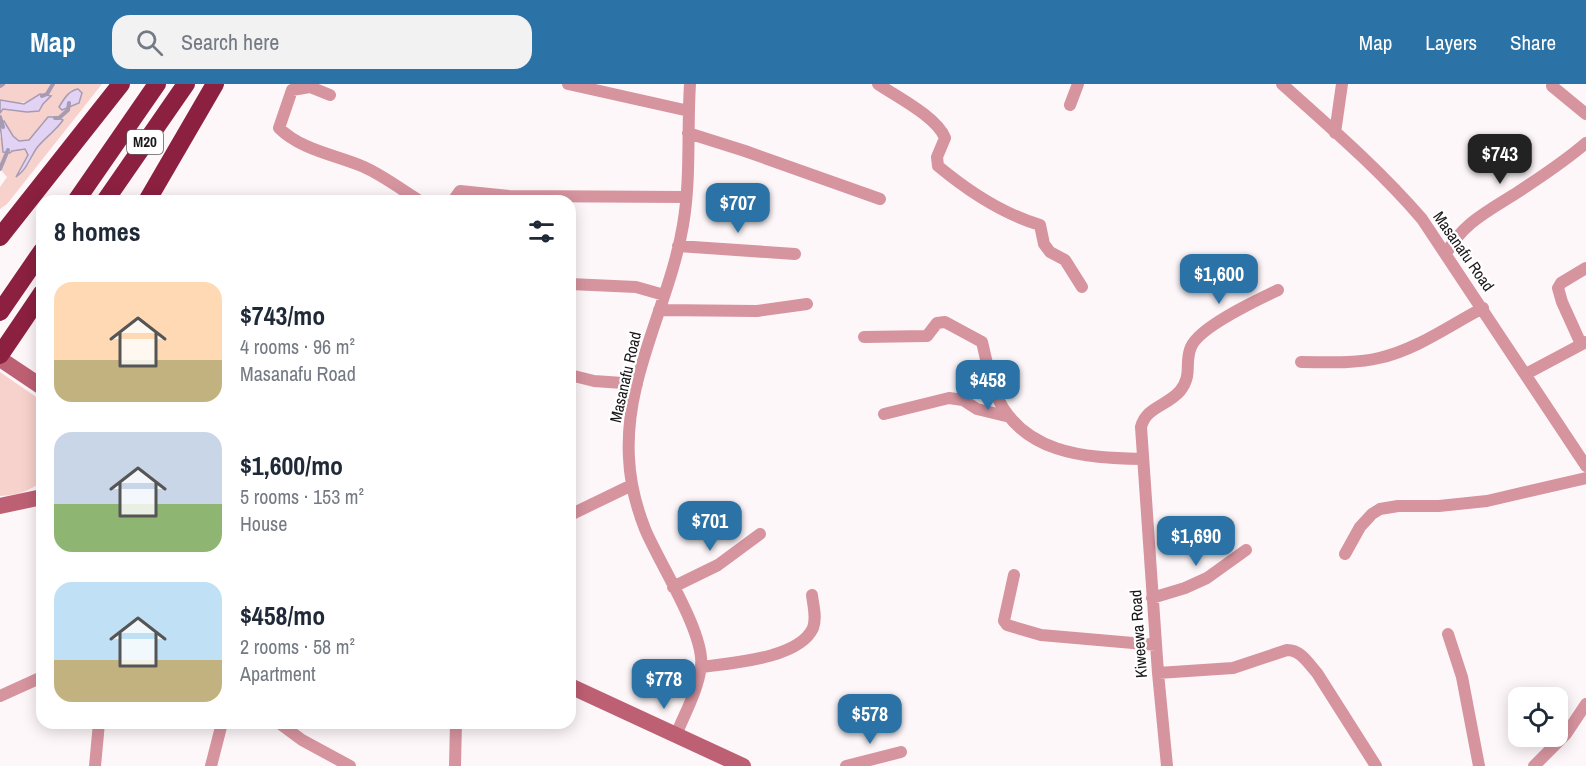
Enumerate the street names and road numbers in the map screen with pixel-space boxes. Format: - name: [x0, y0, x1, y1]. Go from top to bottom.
- road number: M20: [127, 130, 163, 154]
- street label: Masanafu Road: [1428, 207, 1500, 295]
- street label: Masanafu Road: [604, 329, 646, 425]
- street label: Kiweewa Road: [1124, 589, 1152, 679]

